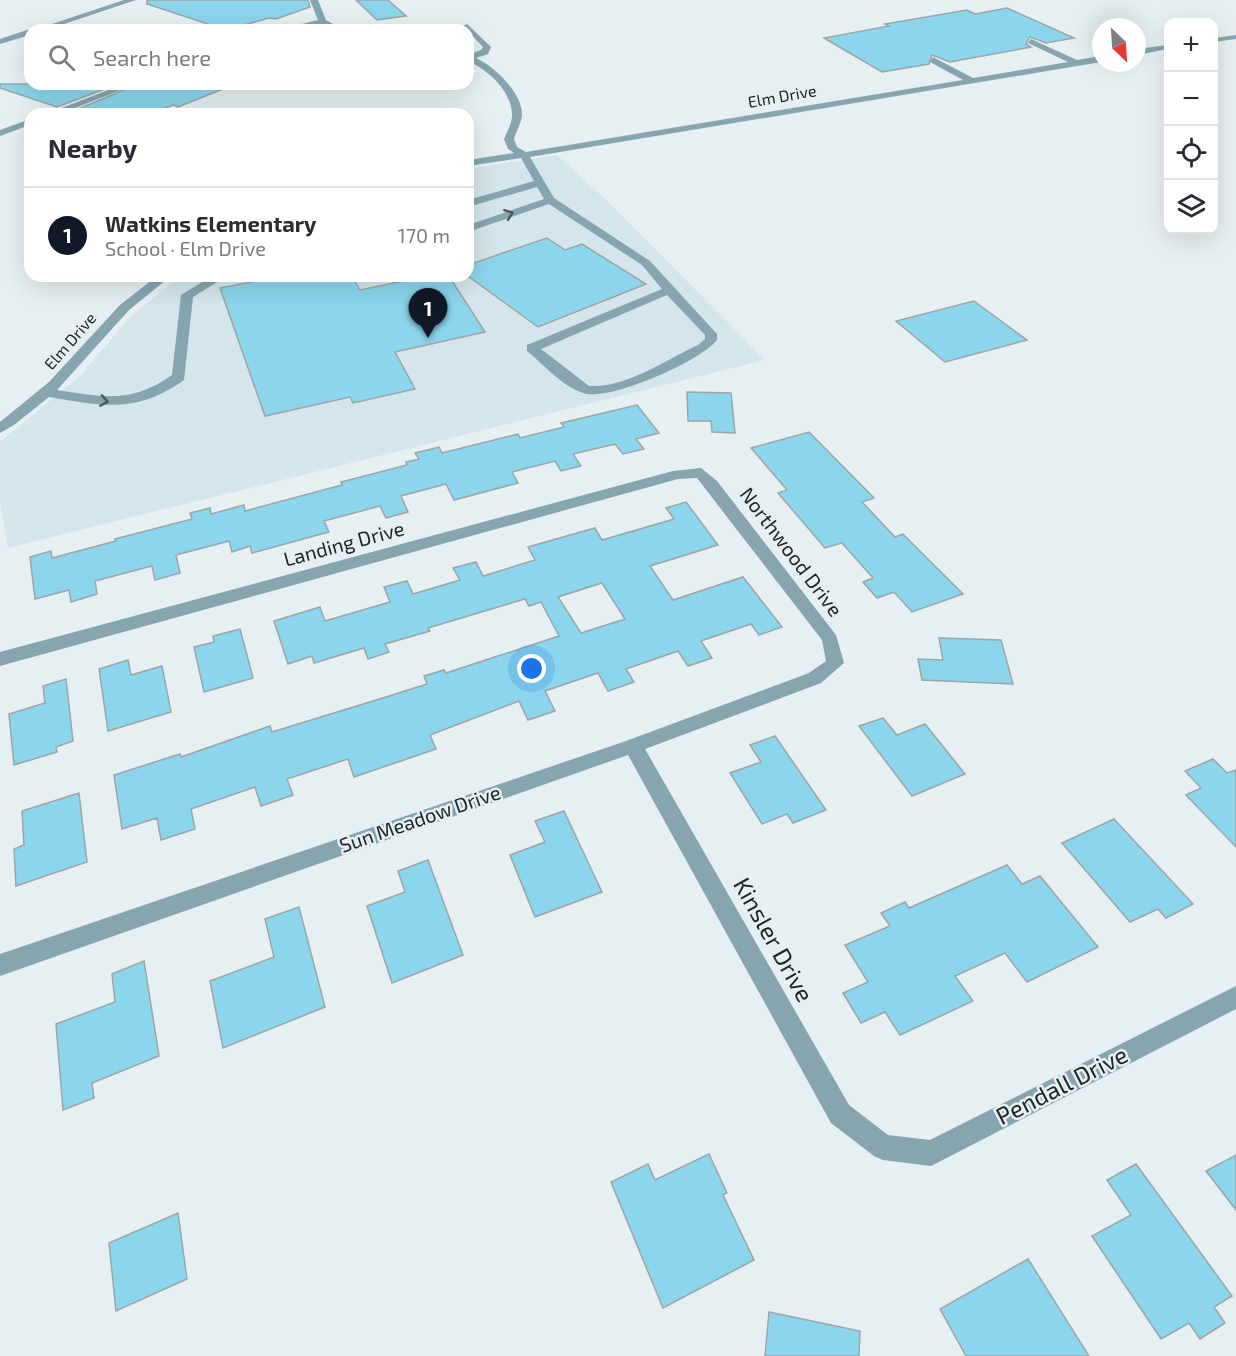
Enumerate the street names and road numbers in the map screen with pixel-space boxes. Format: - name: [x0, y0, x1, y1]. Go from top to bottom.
- street label: Elm Drive: [746, 80, 818, 111]
- street label: Elm Drive: [40, 308, 100, 373]
- street label: Northwood Drive: [735, 482, 848, 621]
- street label: Landing Drive: [281, 515, 407, 571]
- street label: Sun Meadow Drive: [336, 779, 503, 857]
- street label: Kinsler Drive: [728, 872, 820, 1007]
- street label: Pendall Drive: [991, 1039, 1132, 1130]

